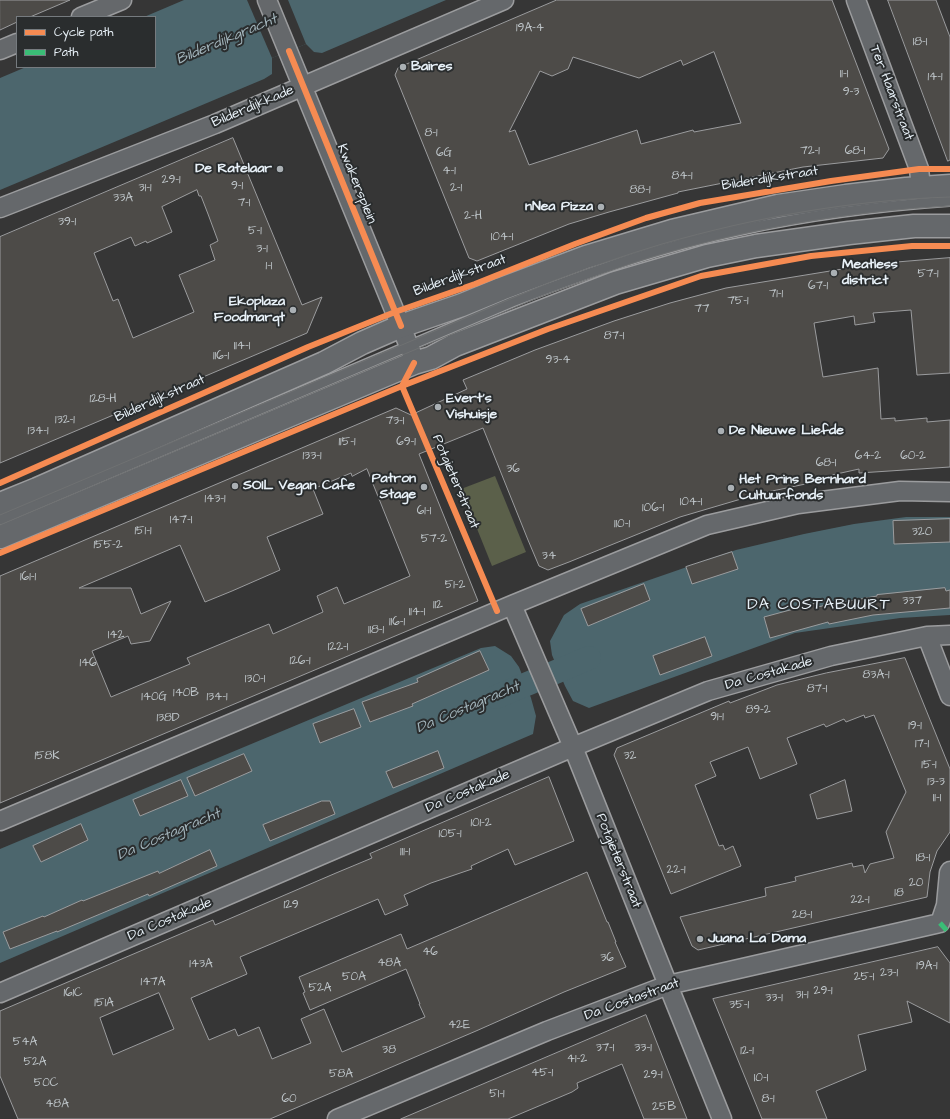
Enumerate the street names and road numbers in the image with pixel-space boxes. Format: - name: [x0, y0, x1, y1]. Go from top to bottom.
- street label: Ter Haarstraat: [865, 43, 917, 143]
- street label: Bilderdijkkade: [209, 82, 297, 132]
- street label: Kwakersplein: [332, 142, 380, 226]
- street label: Bilderdijkstraat: [721, 163, 819, 195]
- street label: Bilderdijkstraat: [411, 251, 509, 301]
- street label: Bilderdijkstraat: [112, 372, 208, 426]
- street label: Potgieterstraat: [428, 432, 482, 532]
- street label: Da Costakade: [723, 654, 815, 694]
- street label: Da Costakade: [423, 767, 513, 817]
- street label: Potgieterstraat: [591, 811, 645, 911]
- street label: Da Costakade: [125, 895, 215, 945]
- street label: Da Costastraat: [582, 975, 682, 1025]

